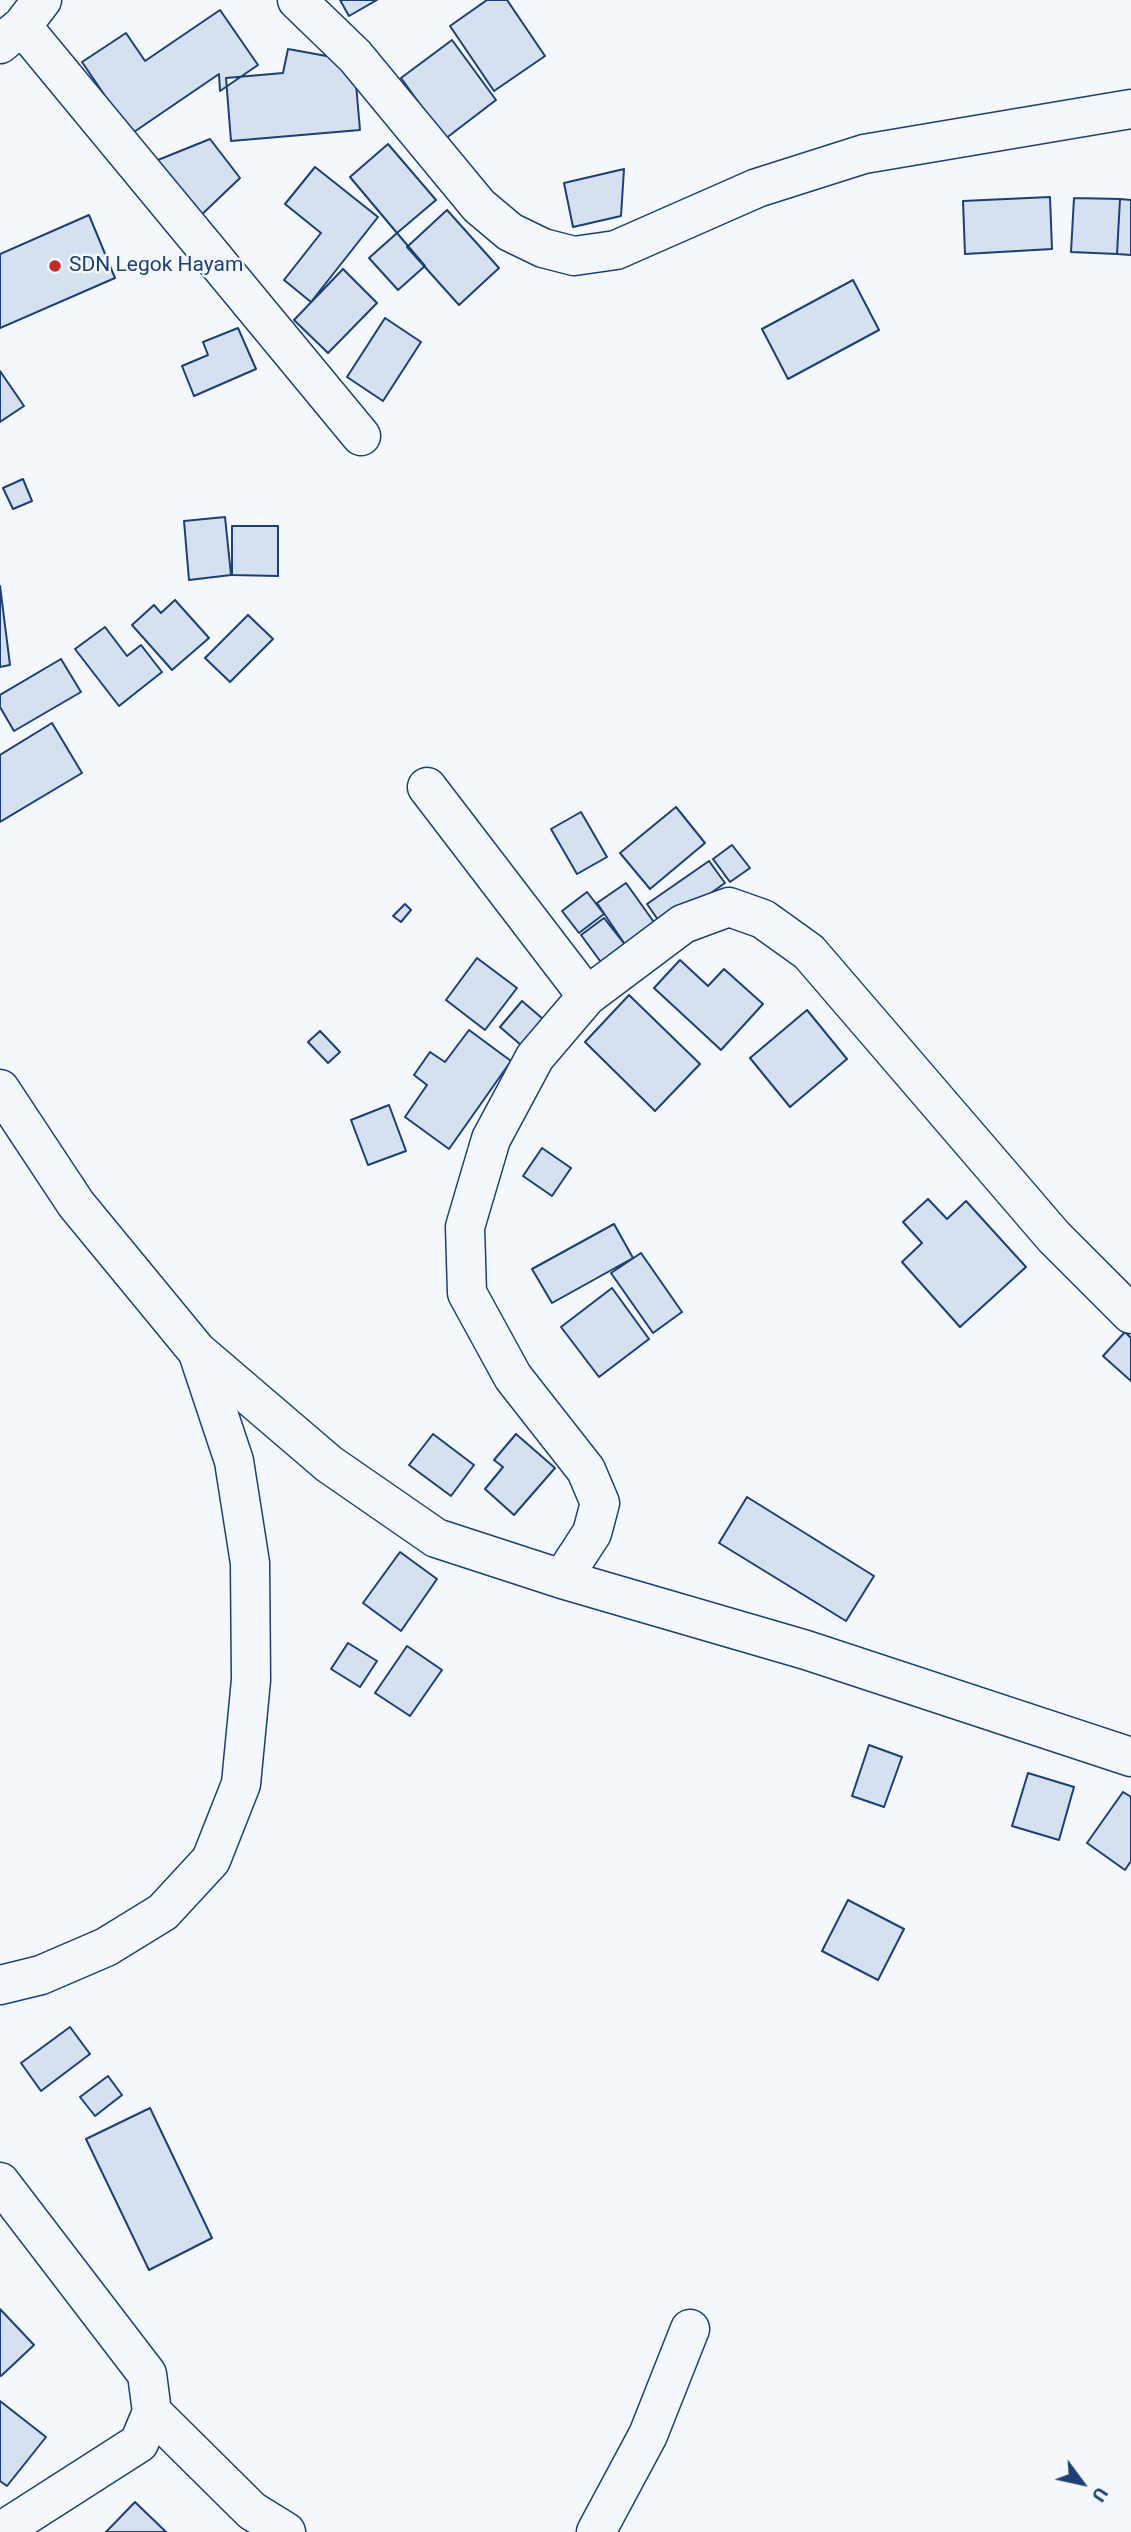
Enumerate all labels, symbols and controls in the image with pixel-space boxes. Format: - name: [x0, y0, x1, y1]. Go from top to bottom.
- place label: SDN Legok Hayam: [69, 253, 243, 279]
- marker: SDN Legok Hayam: [47, 258, 63, 274]
- north arrow: [1047, 2448, 1117, 2518]
- text: U: [1087, 2483, 1113, 2506]

